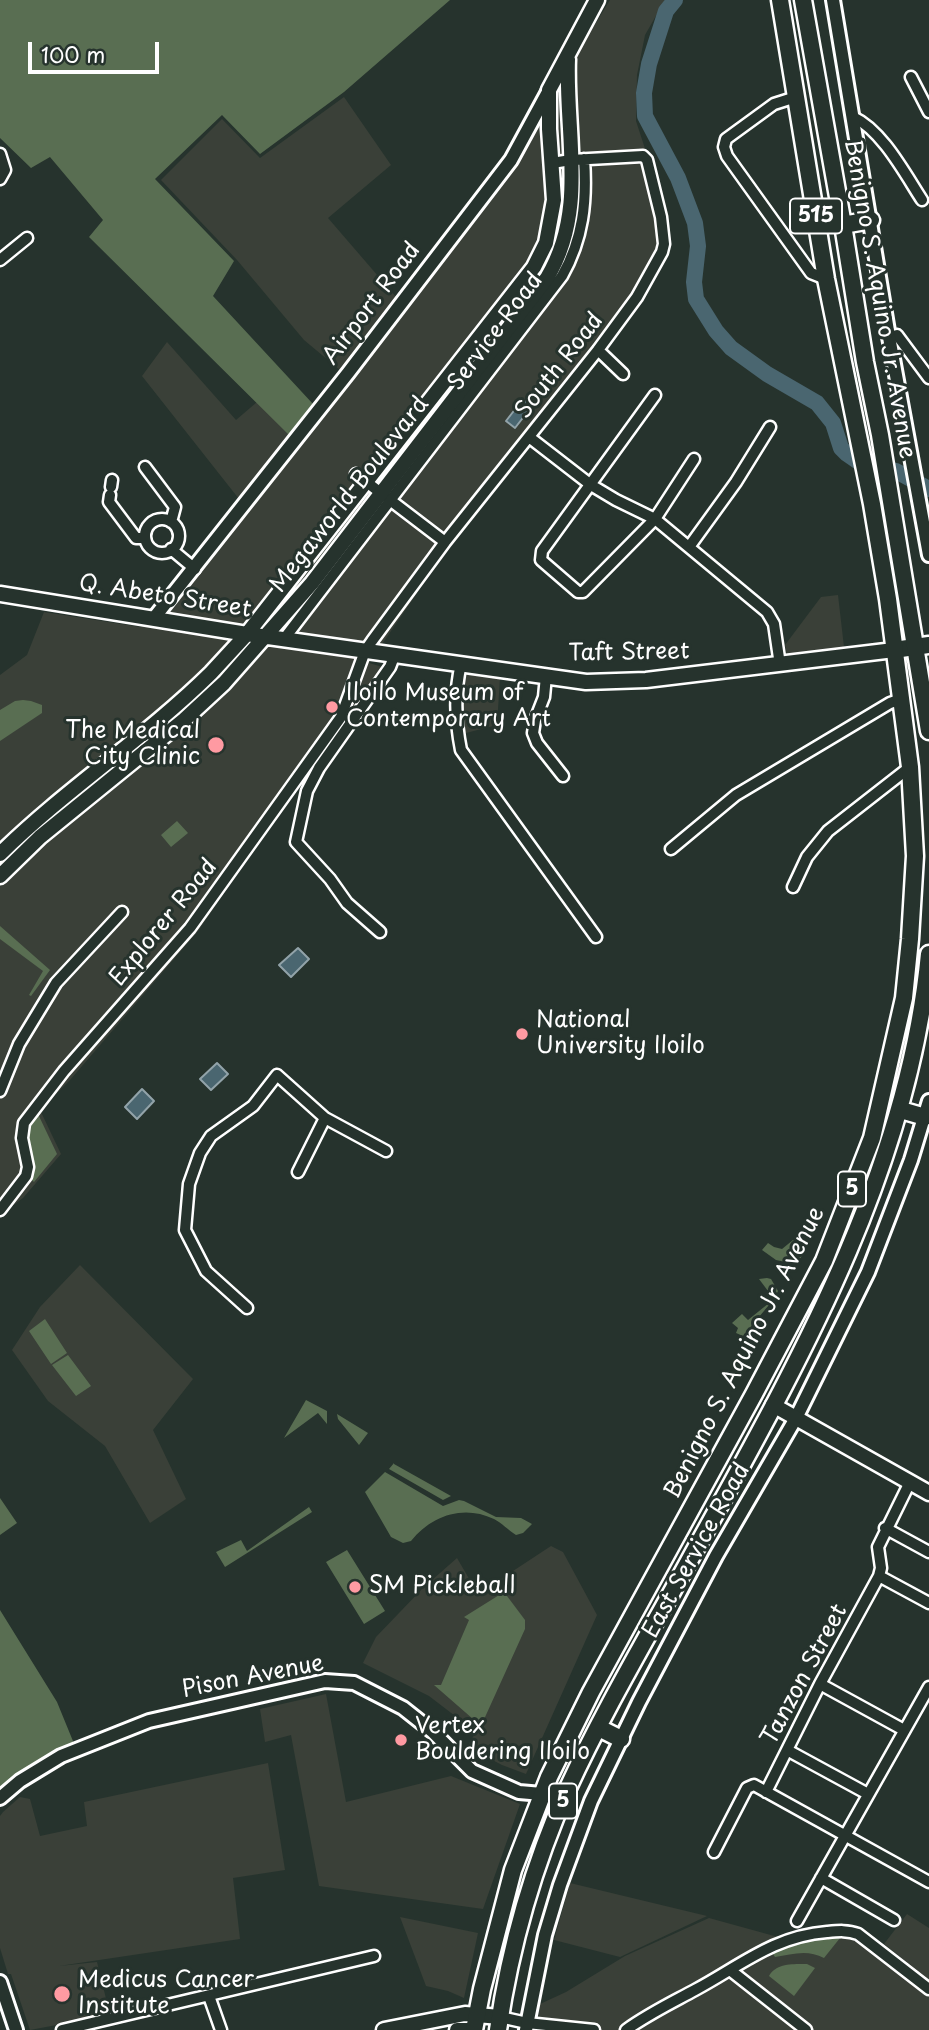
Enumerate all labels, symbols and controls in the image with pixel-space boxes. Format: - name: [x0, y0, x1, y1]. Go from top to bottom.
- scale bar: [32, 28, 163, 72]
- text: 100 m: [41, 38, 105, 70]
- street label: Benigno S. Aquino Jr. Avenue: [837, 137, 921, 461]
- road number: 515: [790, 198, 842, 234]
- street label: Airport Road: [317, 237, 427, 371]
- street label: Service Road: [443, 268, 549, 396]
- street label: South Road: [510, 308, 610, 424]
- street label: Megaworld Boulevard: [265, 392, 435, 598]
- street label: Q. Abeto Street: [77, 570, 253, 624]
- street label: Taft Street: [568, 638, 690, 668]
- place label: Iloilo Museum of Contemporary Art: [346, 680, 551, 734]
- marker: Iloilo Museum of Contemporary Art: [324, 699, 340, 715]
- place label: The Medical City Clinic: [65, 718, 200, 772]
- marker: The Medical City Clinic: [206, 735, 226, 755]
- street label: Explorer Road: [104, 854, 224, 992]
- place label: National University Iloilo: [536, 1007, 705, 1061]
- marker: National University Iloilo: [514, 1026, 530, 1042]
- road number: 5: [838, 1172, 866, 1206]
- street label: Benigno S. Aquino Jr. Avenue: [659, 1203, 831, 1503]
- street label: East Service Road: [638, 1459, 756, 1643]
- place label: SM Pickleball: [369, 1573, 516, 1601]
- marker: SM Pickleball: [347, 1579, 363, 1595]
- street label: Tanzon Street: [756, 1600, 854, 1750]
- street label: Pison Avenue: [180, 1650, 326, 1704]
- place label: Vertex Bouldering Iloilo: [415, 1713, 590, 1767]
- marker: Vertex Bouldering Iloilo: [393, 1732, 409, 1748]
- road number: 5: [549, 1784, 577, 1818]
- place label: Medicus Cancer Institute: [78, 1967, 254, 2021]
- marker: Medicus Cancer Institute: [52, 1984, 72, 2004]

